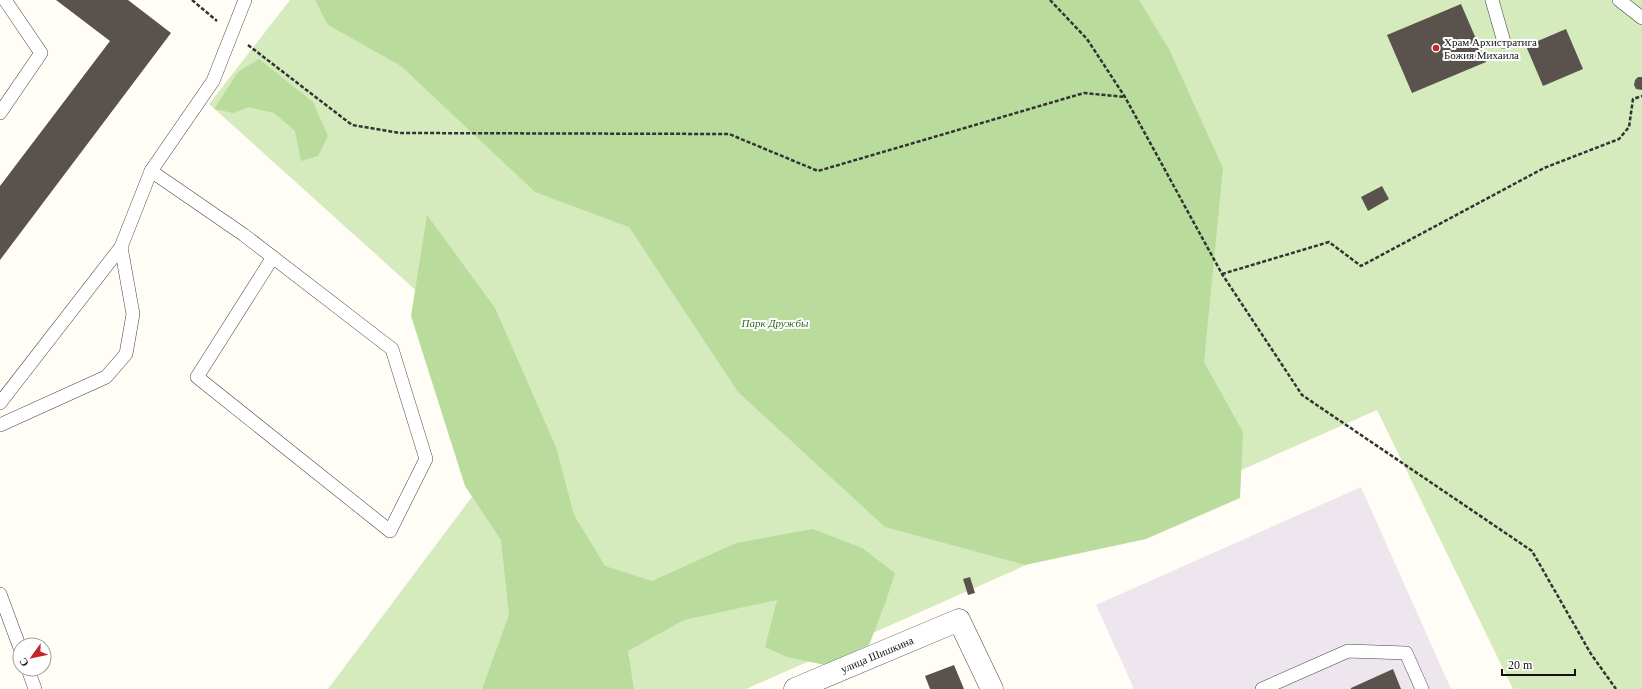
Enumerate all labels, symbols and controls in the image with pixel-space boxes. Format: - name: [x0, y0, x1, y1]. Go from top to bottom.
- place label: Храм Архистратига Божия Михаила: [1444, 36, 1537, 61]
- marker: Храм Архистратига Божия Михаила: [1431, 43, 1441, 53]
- park label: Парк Дружбы: [741, 317, 809, 329]
- street label: улица Шишкина: [839, 634, 915, 675]
- north arrow: [12, 637, 52, 677]
- scale bar: [1502, 651, 1575, 677]
- text: С: [16, 656, 31, 669]
- text: 20 m: [1508, 658, 1533, 672]

